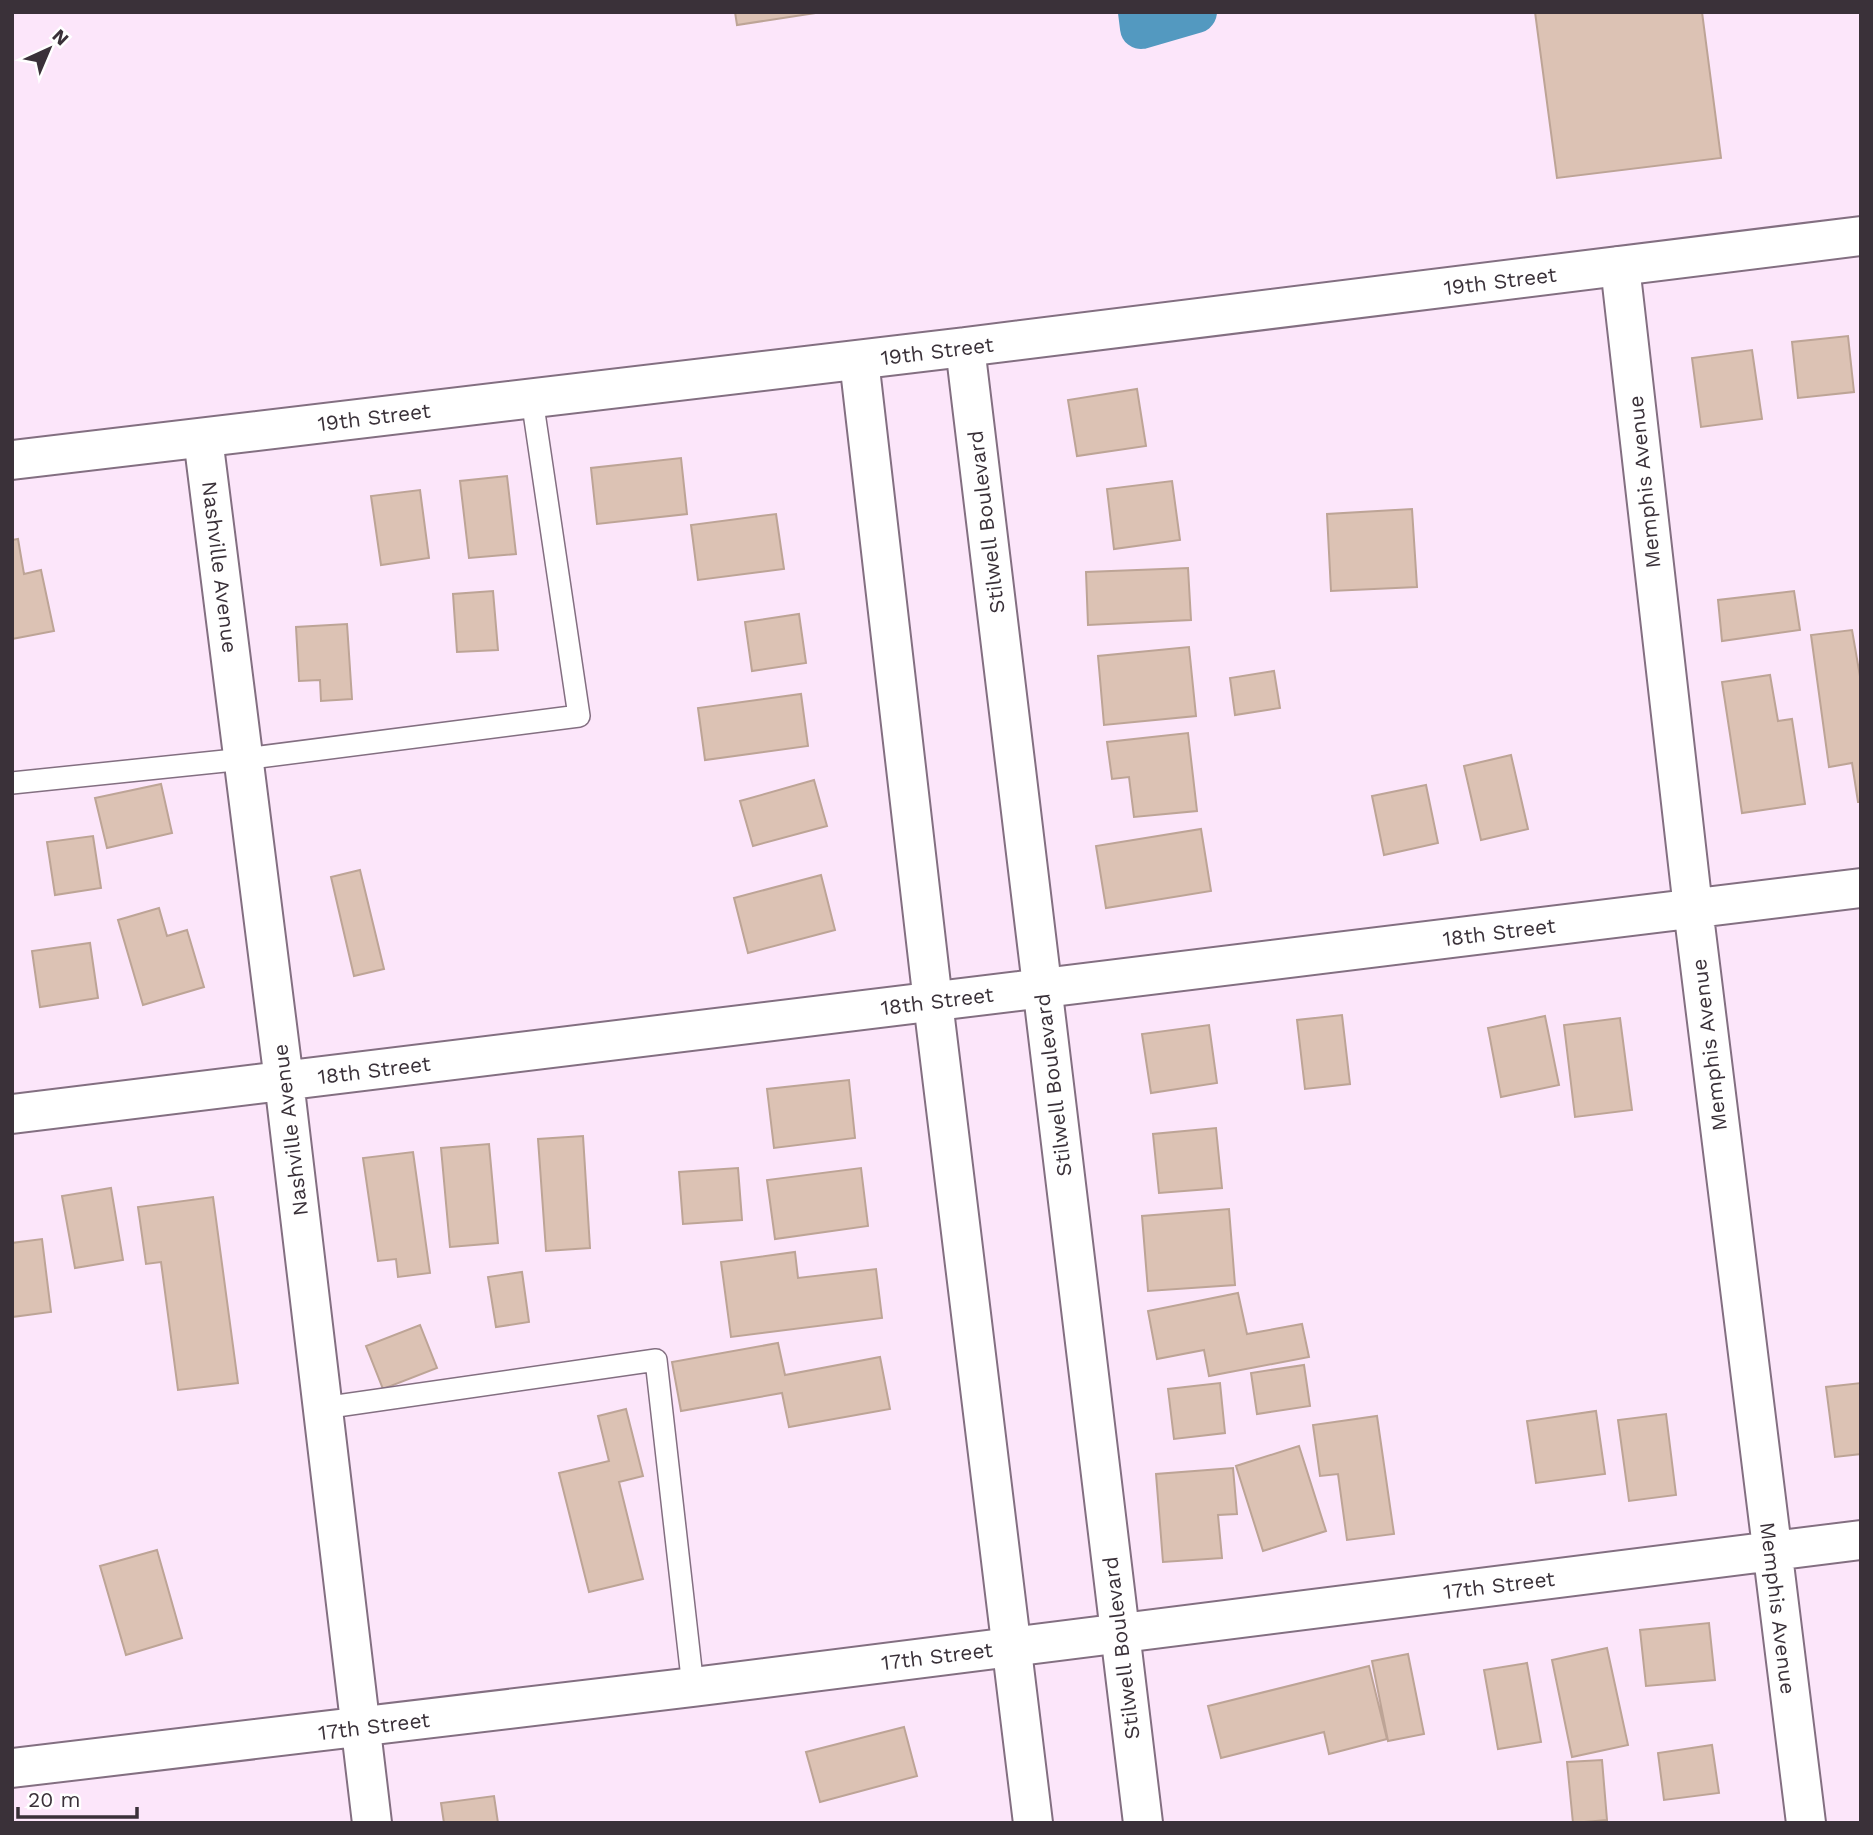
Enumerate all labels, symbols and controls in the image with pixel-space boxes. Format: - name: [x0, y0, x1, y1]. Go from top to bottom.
- north arrow: [14, 14, 84, 84]
- text: N: [47, 24, 74, 50]
- street label: 19th Street: [1442, 262, 1558, 300]
- street label: 19th Street: [879, 332, 995, 370]
- street label: Memphis Avenue: [1623, 395, 1665, 569]
- street label: 19th Street: [316, 398, 432, 436]
- street label: Stilwell Boulevard: [962, 429, 1010, 615]
- street label: Nashville Avenue: [197, 480, 243, 654]
- street label: 18th Street: [1441, 913, 1557, 951]
- street label: Memphis Avenue: [1686, 957, 1732, 1133]
- street label: 18th Street: [879, 982, 995, 1020]
- street label: Stilwell Boulevard: [1029, 992, 1077, 1178]
- street label: Nashville Avenue: [267, 1043, 313, 1217]
- street label: 18th Street: [316, 1051, 432, 1089]
- street label: Memphis Avenue: [1755, 1520, 1801, 1696]
- street label: Stilwell Boulevard: [1097, 1555, 1145, 1741]
- street label: 17th Street: [1442, 1566, 1556, 1604]
- street label: 17th Street: [880, 1637, 994, 1675]
- street label: 17th Street: [317, 1707, 431, 1745]
- scale bar: [18, 1776, 136, 1820]
- text: 20 m: [28, 1787, 80, 1812]

